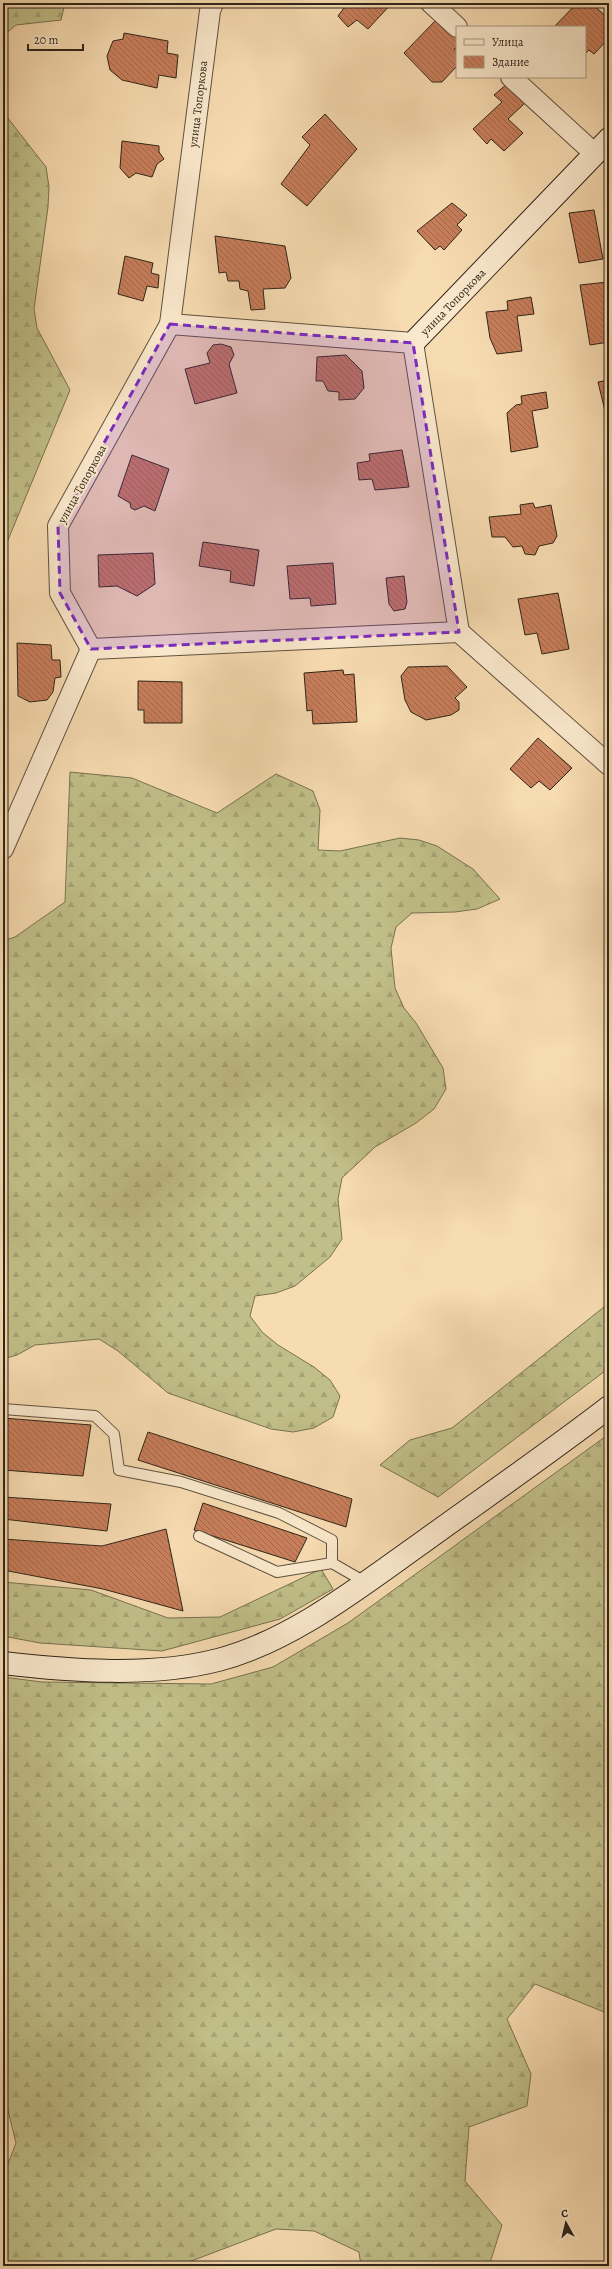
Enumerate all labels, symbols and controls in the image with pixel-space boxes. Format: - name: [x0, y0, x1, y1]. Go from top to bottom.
- scale bar: [28, 26, 83, 52]
- legend: [456, 26, 586, 78]
- text: 20 m: [34, 32, 58, 48]
- text: Улица: [492, 34, 524, 50]
- text: Здание: [492, 54, 529, 70]
- street label: улица Топоркова: [185, 59, 211, 149]
- street label: улица Топоркова: [416, 265, 489, 340]
- street label: улица Топоркова: [53, 441, 110, 527]
- north arrow: [546, 2203, 586, 2243]
- text: С: [560, 2206, 569, 2221]

